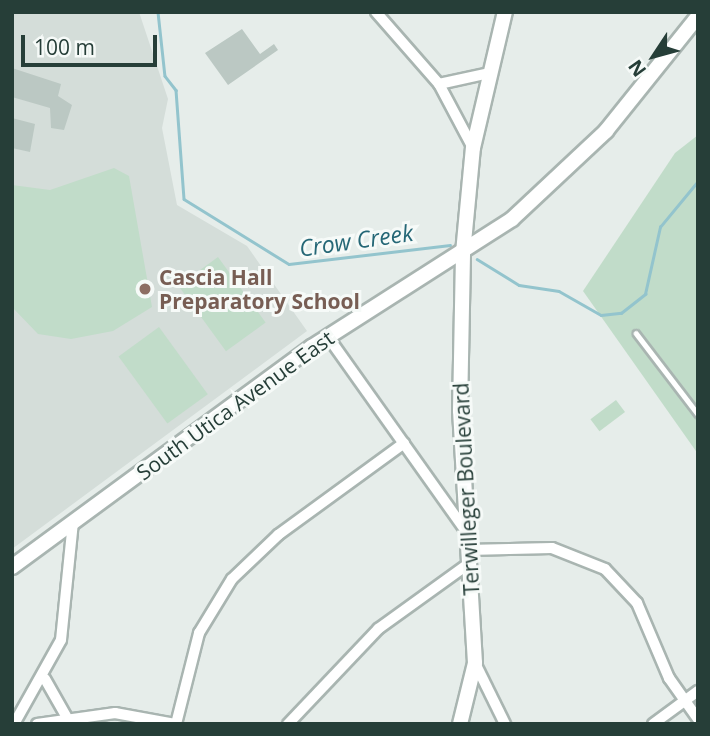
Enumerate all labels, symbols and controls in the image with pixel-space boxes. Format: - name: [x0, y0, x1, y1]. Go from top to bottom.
- scale bar: [24, 21, 161, 65]
- north arrow: [619, 21, 689, 91]
- text: 100 m: [34, 33, 95, 61]
- text: N: [622, 54, 652, 82]
- water label: Crow Creek: [297, 218, 415, 262]
- place label: Cascia Hall Preparatory School: [159, 264, 360, 314]
- marker: Cascia Hall Preparatory School: [137, 281, 153, 297]
- street label: South Utica Avenue East: [132, 325, 338, 485]
- street label: Terwilleger Boulevard: [448, 382, 484, 596]

